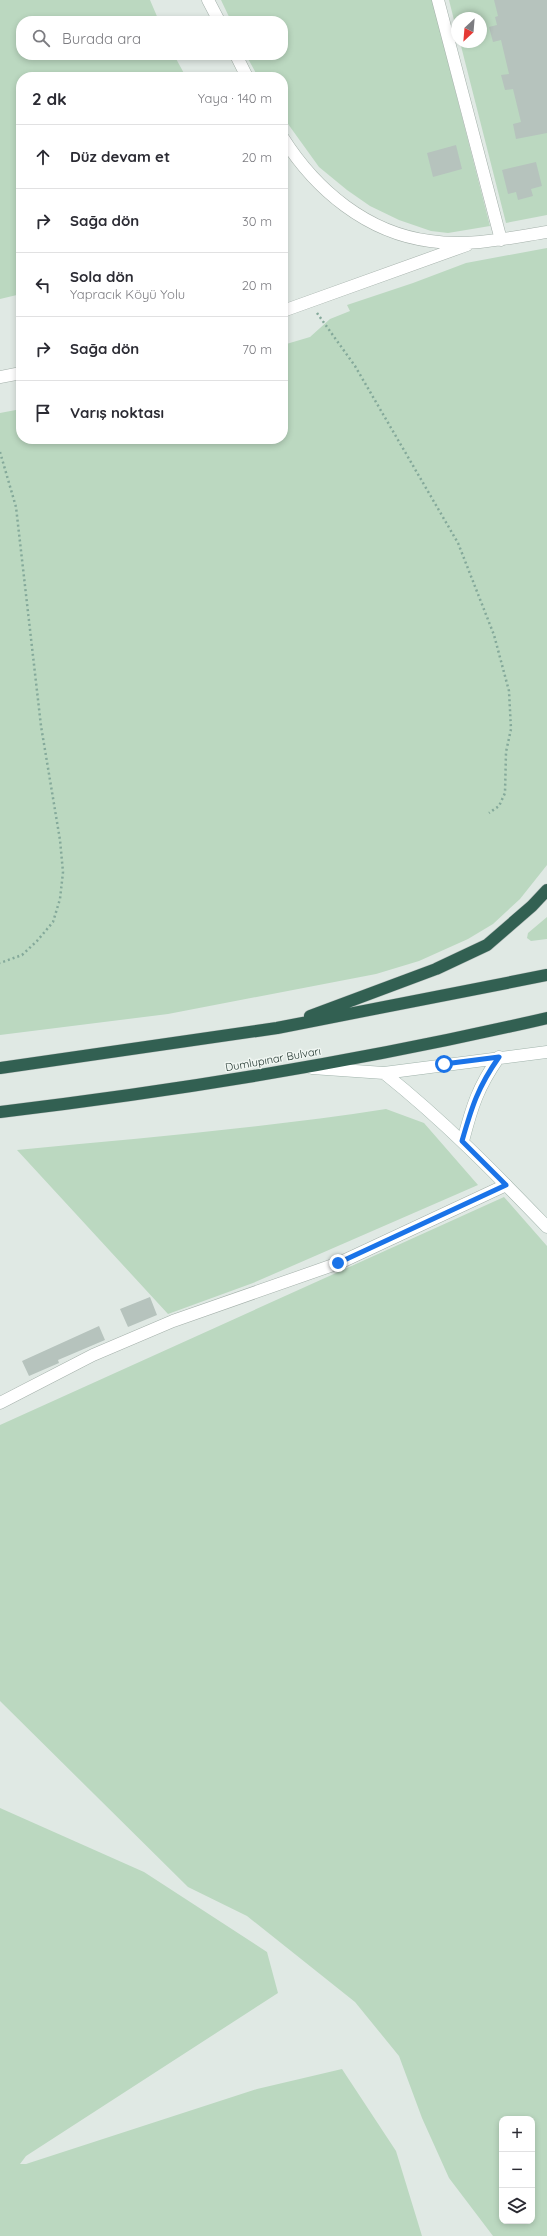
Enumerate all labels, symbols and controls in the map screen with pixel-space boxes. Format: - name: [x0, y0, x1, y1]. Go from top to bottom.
- north arrow: [451, 12, 487, 48]
- search box: [16, 16, 288, 60]
- icon: search: [30, 27, 52, 49]
- text: Burada ara: [62, 29, 141, 48]
- text: 2 dk: [32, 88, 67, 109]
- text: Yaya · 140 m: [198, 90, 272, 106]
- icon: ahead: [32, 146, 54, 168]
- text: Düz devam et: [70, 147, 170, 166]
- text: 20 m: [242, 149, 272, 165]
- icon: right: [32, 210, 54, 232]
- text: Sağa dön: [70, 211, 139, 230]
- text: 30 m: [242, 213, 272, 229]
- text: Sola dön: [70, 267, 134, 286]
- icon: left: [32, 274, 54, 296]
- text: 20 m: [242, 277, 272, 293]
- text: Yapracık Köyü Yolu: [70, 286, 185, 302]
- icon: right: [32, 338, 54, 360]
- text: Sağa dön: [70, 339, 139, 358]
- text: 70 m: [242, 341, 272, 357]
- icon: arrive: [32, 402, 54, 424]
- text: Varış noktası: [70, 403, 164, 422]
- street label: Dumlupınar Bulvarı: [224, 1044, 322, 1074]
- route start: [435, 1055, 453, 1073]
- route end: [329, 1254, 347, 1272]
- map controls: [499, 2116, 535, 2224]
- button: +: [499, 2116, 535, 2152]
- button: −: [499, 2152, 535, 2188]
- button: layers: [499, 2188, 535, 2224]

